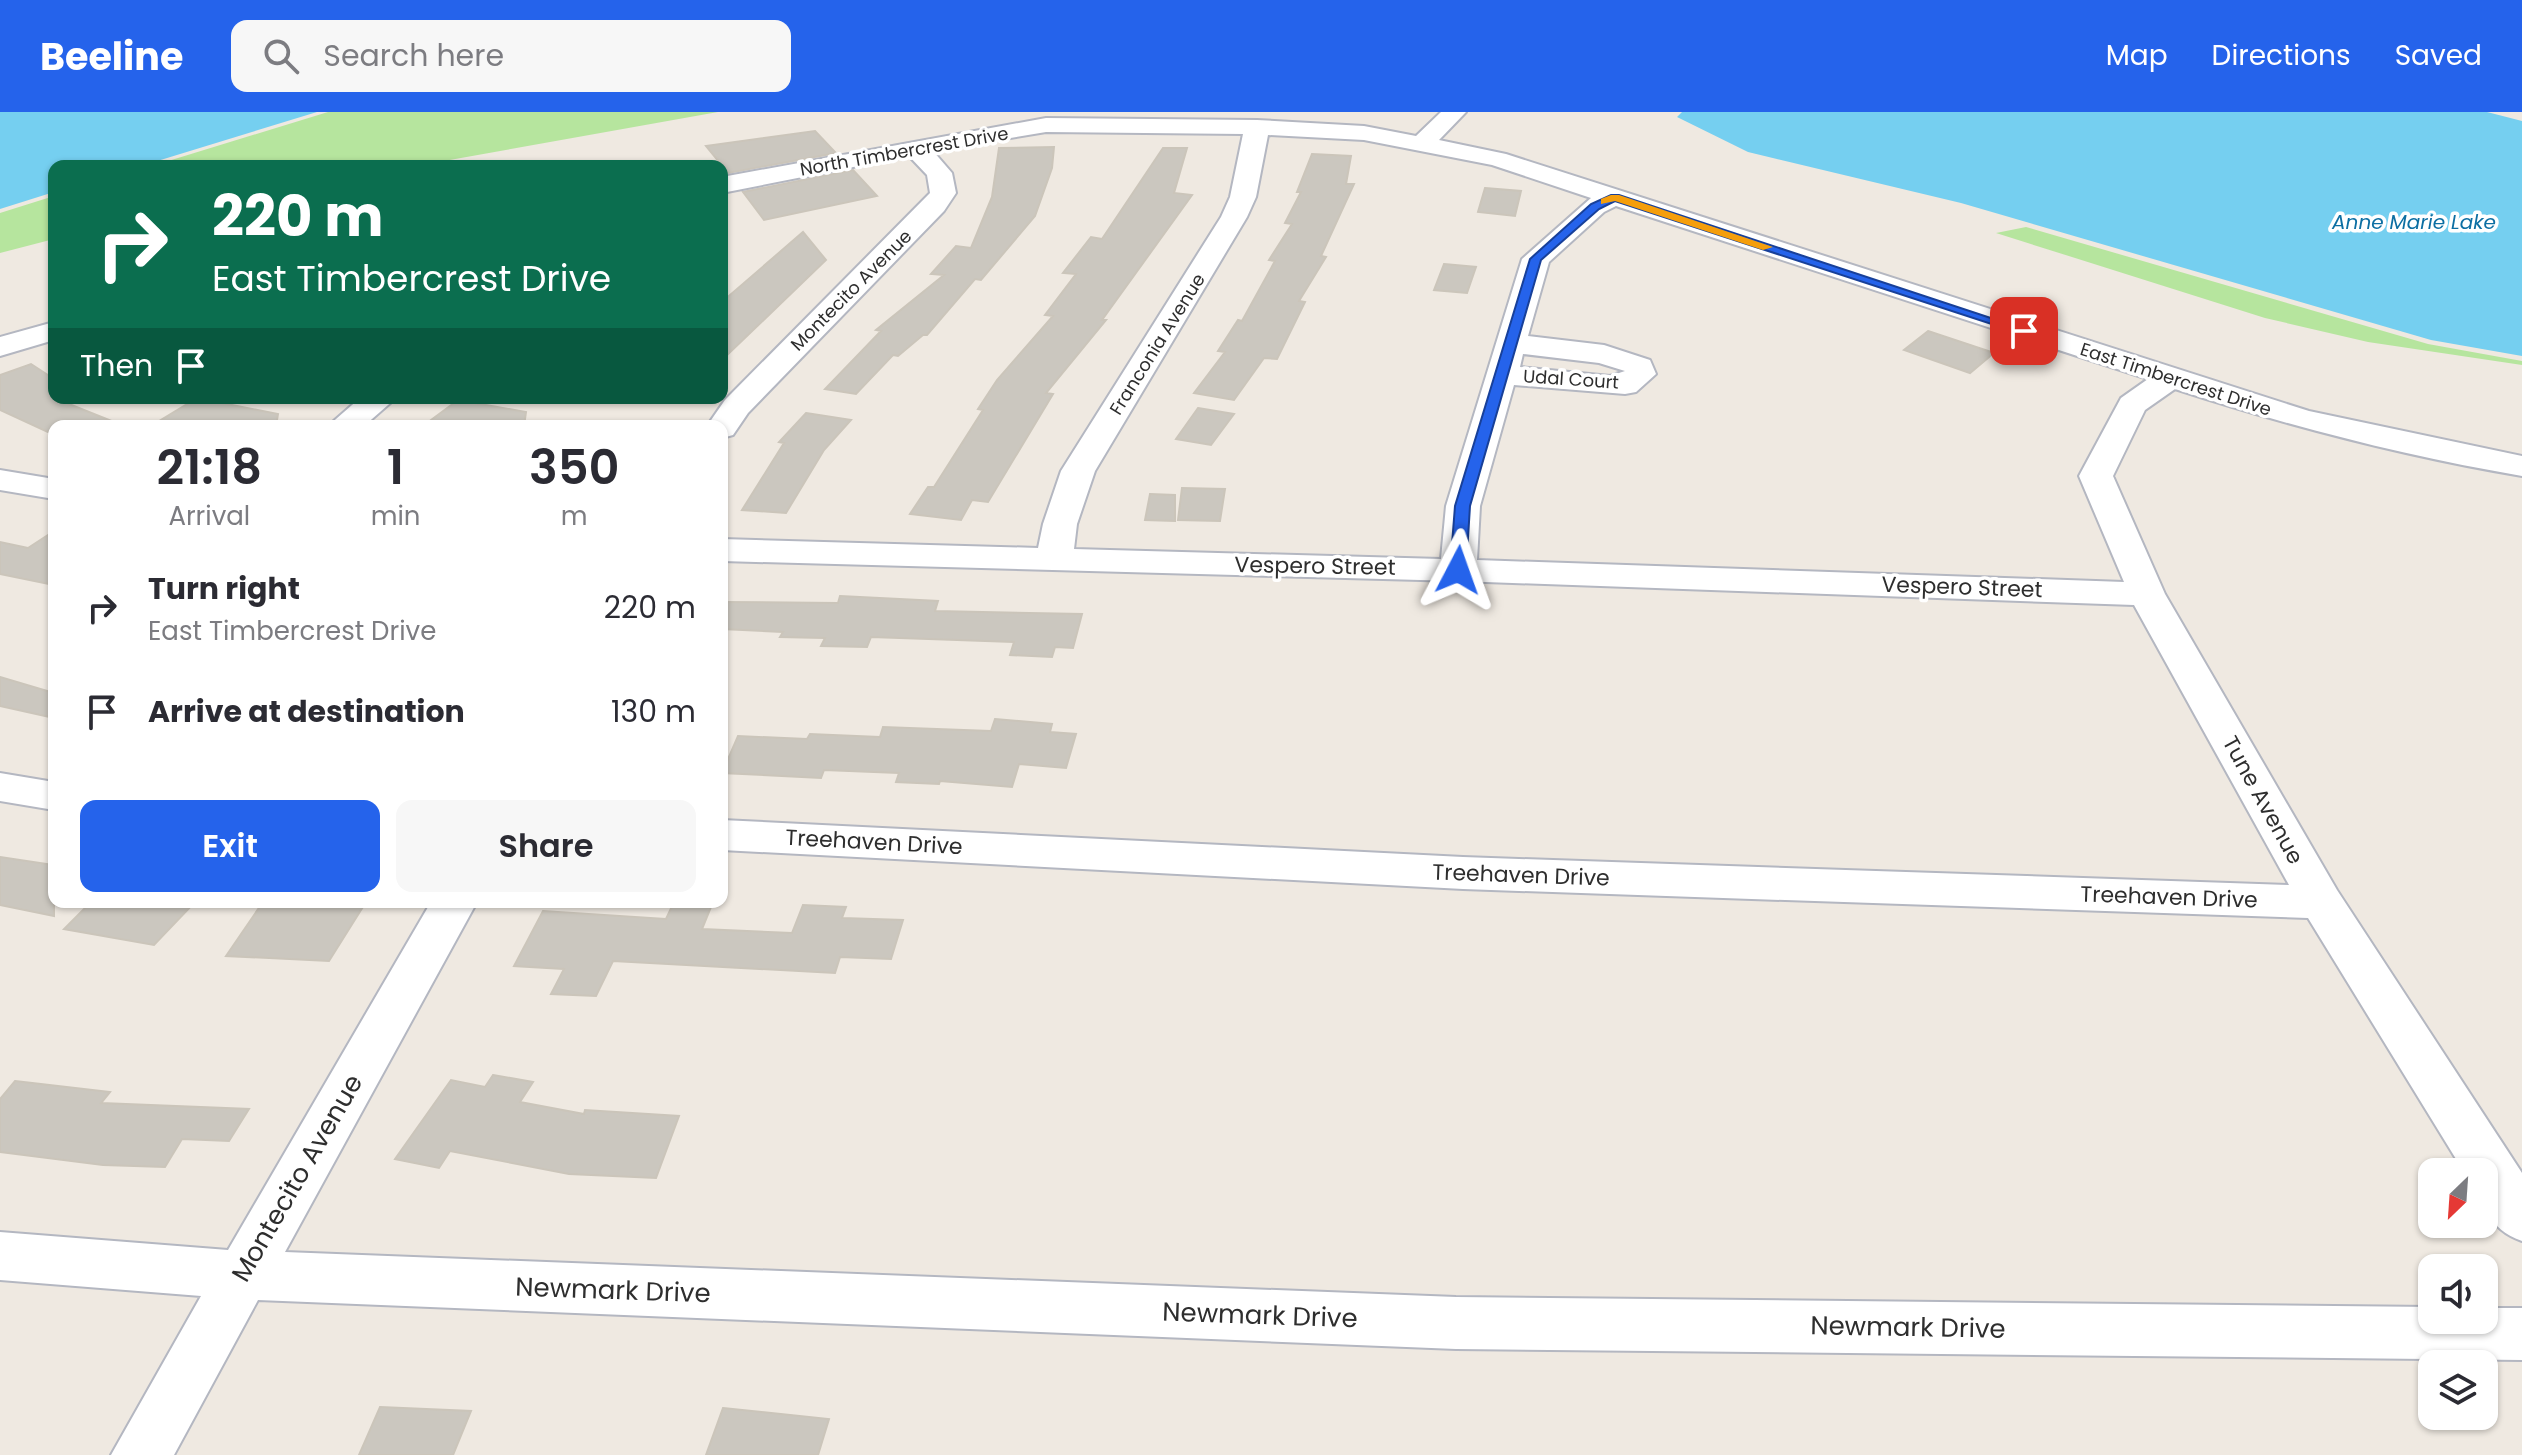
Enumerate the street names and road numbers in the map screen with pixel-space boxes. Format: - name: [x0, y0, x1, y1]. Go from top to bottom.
- street label: North Timbercrest Drive: [798, 120, 1010, 182]
- street label: Montecito Avenue: [785, 224, 917, 356]
- street label: Franconia Avenue: [1103, 268, 1211, 420]
- street label: East Timbercrest Drive: [2077, 336, 2275, 422]
- street label: Udal Court: [1522, 363, 1620, 395]
- street label: Vespero Street: [1234, 549, 1396, 583]
- street label: Vespero Street: [1881, 569, 2043, 605]
- street label: Tune Avenue: [2215, 730, 2311, 870]
- street label: Treehaven Drive: [785, 822, 963, 862]
- street label: Treehaven Drive: [1432, 856, 1610, 894]
- street label: Treehaven Drive: [2080, 878, 2258, 916]
- street label: Montecito Avenue: [223, 1068, 371, 1288]
- street label: Newmark Drive: [515, 1269, 711, 1311]
- street label: Newmark Drive: [1162, 1294, 1358, 1336]
- street label: Newmark Drive: [1810, 1307, 2006, 1347]

